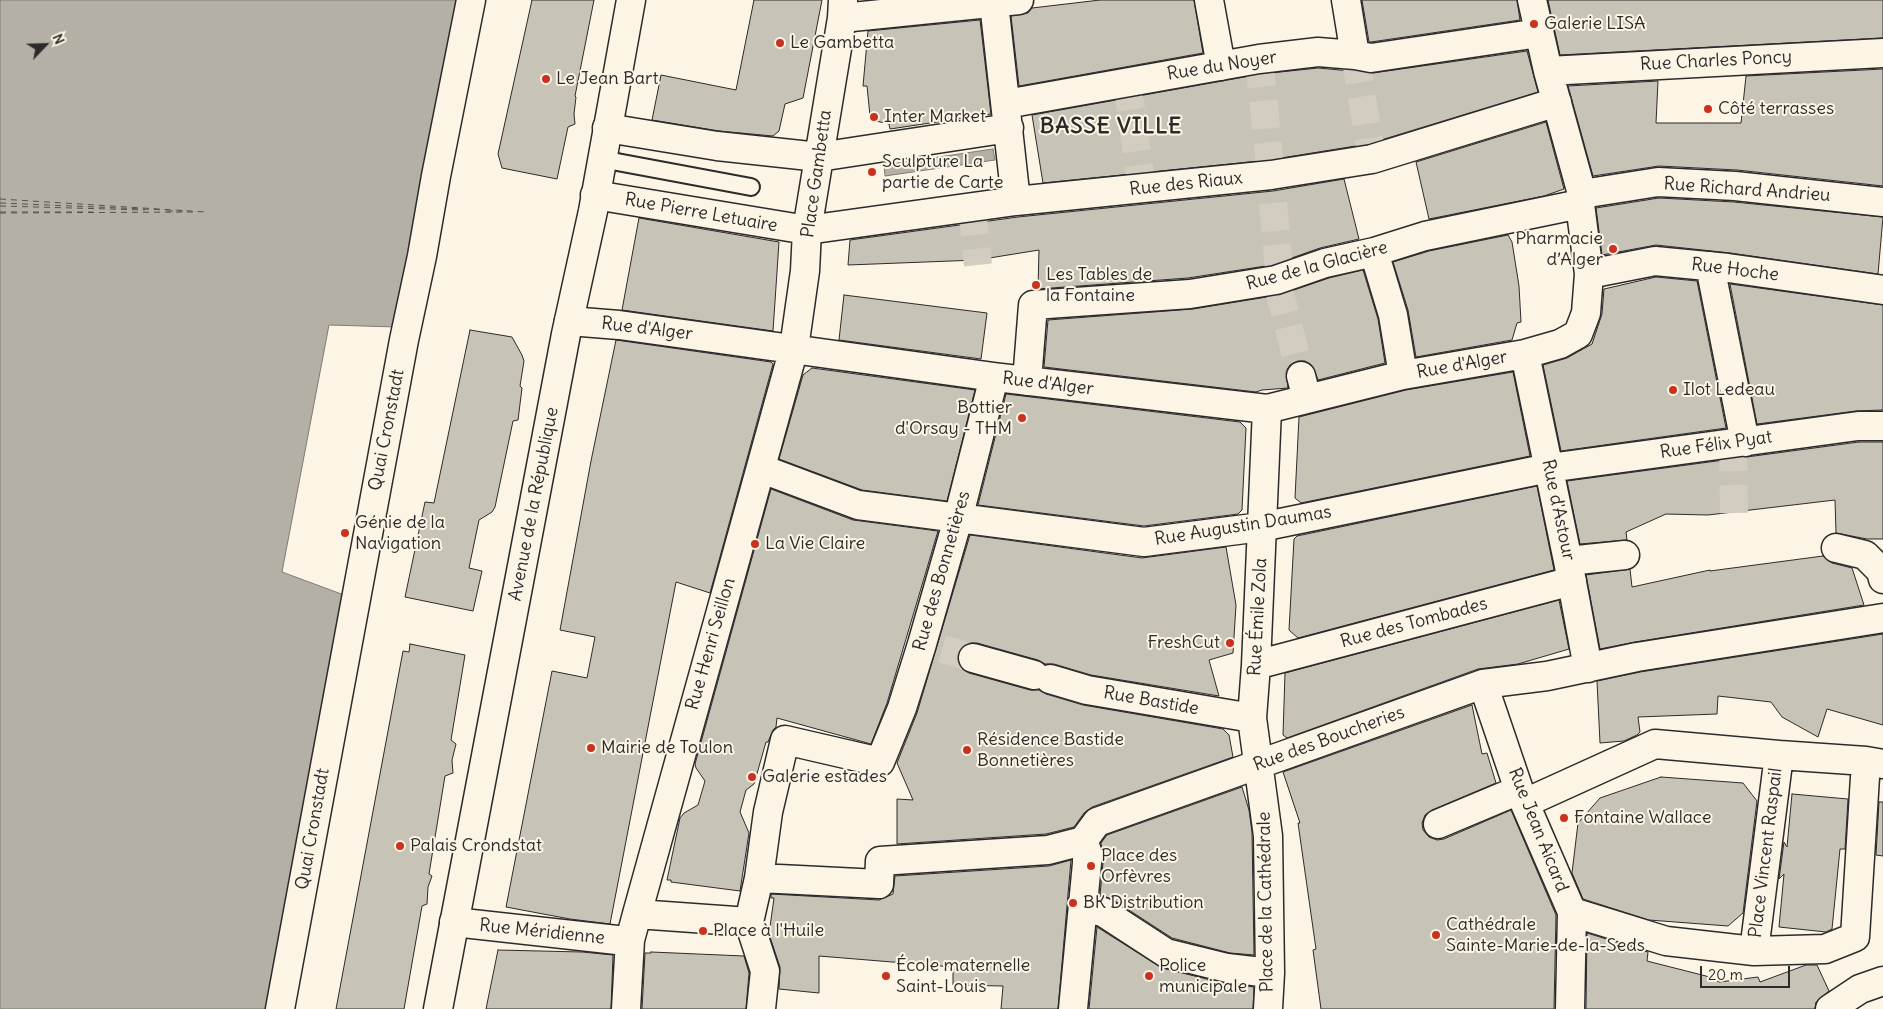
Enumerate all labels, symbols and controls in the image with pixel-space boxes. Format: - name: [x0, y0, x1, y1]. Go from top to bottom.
- place label: Galerie LISA: [1544, 13, 1646, 35]
- marker: Galerie LISA: [1528, 18, 1540, 30]
- north arrow: [20, 20, 70, 70]
- text: N: [49, 31, 69, 47]
- place label: Le Gambetta: [790, 32, 894, 54]
- marker: Le Gambetta: [774, 37, 786, 49]
- street label: Rue Charles Poncy: [1639, 46, 1793, 76]
- street label: Rue du Noyer: [1166, 47, 1278, 85]
- place label: Le Jean Bart: [556, 68, 659, 90]
- marker: Le Jean Bart: [540, 73, 552, 85]
- place label: Côté terrasses: [1718, 98, 1834, 120]
- marker: Côté terrasses: [1702, 103, 1714, 115]
- place label: Inter Market: [884, 106, 986, 128]
- street label: Place Gambetta: [797, 109, 837, 239]
- marker: Inter Market: [868, 111, 880, 123]
- district label: BASSE VILLE: [1038, 114, 1184, 140]
- place label: Sculpture La partie de Carte: [882, 151, 1003, 193]
- marker: Sculpture La partie de Carte: [866, 166, 878, 178]
- street label: Rue des Riaux: [1128, 167, 1244, 201]
- street label: Rue Richard Andrieu: [1663, 173, 1831, 207]
- street label: Rue Pierre Letuaire: [623, 189, 779, 237]
- place label: Pharmacie d’Alger: [1515, 228, 1603, 270]
- street label: Rue de la Glacière: [1244, 237, 1390, 295]
- marker: Pharmacie d’Alger: [1607, 243, 1619, 255]
- street label: Rue Hoche: [1690, 254, 1780, 286]
- place label: Les Tables de la Fontaine: [1046, 264, 1152, 306]
- marker: Les Tables de la Fontaine: [1030, 279, 1042, 291]
- street label: Rue d'Alger: [600, 313, 694, 345]
- street label: Rue d'Alger: [1415, 346, 1509, 384]
- street label: Quai Cronstadt: [365, 367, 409, 493]
- street label: Rue d'Alger: [1001, 368, 1095, 400]
- place label: Ilot Ledeau: [1683, 379, 1775, 401]
- marker: Ilot Ledeau: [1667, 384, 1679, 396]
- place label: Bottier d'Orsay - THM: [895, 397, 1012, 439]
- street label: Avenue de la République: [505, 405, 563, 603]
- marker: Bottier d'Orsay - THM: [1016, 412, 1028, 424]
- street label: Rue Félix Pyat: [1658, 426, 1774, 464]
- street label: Rue d'Astour: [1537, 457, 1579, 563]
- street label: Rue des Bonnetières: [909, 489, 975, 653]
- street label: Rue Augustin Daumas: [1153, 501, 1333, 551]
- place label: Génie de la Navigation: [355, 512, 445, 554]
- marker: Génie de la Navigation: [339, 527, 351, 539]
- place label: La Vie Claire: [765, 533, 865, 555]
- marker: La Vie Claire: [749, 538, 761, 550]
- street label: Rue Émile Zola: [1244, 557, 1272, 677]
- street label: Rue Henri Seillon: [682, 575, 740, 713]
- street label: Rue des Tombades: [1338, 593, 1490, 653]
- place label: FreshCut: [1147, 632, 1220, 654]
- marker: FreshCut: [1224, 637, 1236, 649]
- street label: Rue Bastide: [1102, 682, 1200, 720]
- street label: Rue des Boucheries: [1250, 702, 1408, 776]
- place label: Résidence Bastide Bonnetières: [977, 729, 1124, 772]
- place label: Mairie de Toulon: [601, 737, 733, 759]
- marker: Mairie de Toulon: [585, 742, 597, 754]
- marker: Résidence Bastide Bonnetières: [961, 744, 973, 756]
- street label: Rue Jean Aicard: [1503, 765, 1573, 895]
- street label: Quai Cronstadt: [292, 766, 334, 892]
- place label: Galerie estades: [762, 766, 887, 788]
- street label: Place Vincent Raspail: [1745, 767, 1787, 939]
- marker: Galerie estades: [746, 771, 758, 783]
- place label: Fontaine Wallace: [1574, 807, 1711, 829]
- street label: Place de la Cathédrale: [1254, 811, 1278, 993]
- marker: Fontaine Wallace: [1558, 812, 1570, 824]
- place label: Palais Crondstat: [410, 835, 542, 857]
- marker: Palais Crondstat: [394, 840, 406, 852]
- place label: Place des Orfèvres: [1101, 845, 1177, 888]
- marker: Place des Orfèvres: [1085, 860, 1097, 872]
- place label: BK Distribution: [1083, 892, 1204, 914]
- marker: BK Distribution: [1067, 897, 1079, 909]
- place label: Cathédrale Sainte-Marie-de-la-Seds: [1446, 914, 1645, 956]
- street label: Rue Méridienne: [478, 915, 606, 949]
- place label: Place à l'Huile: [713, 920, 824, 942]
- marker: Place à l'Huile: [697, 925, 709, 937]
- marker: Cathédrale Sainte-Marie-de-la-Seds: [1430, 929, 1442, 941]
- place label: École maternelle Saint-Louis: [896, 955, 1030, 998]
- place label: Police municipale: [1159, 955, 1247, 998]
- scale bar: [1703, 956, 1793, 988]
- text: 20 m: [1708, 965, 1743, 984]
- marker: École maternelle Saint-Louis: [880, 970, 892, 982]
- marker: Police municipale: [1143, 970, 1155, 982]

